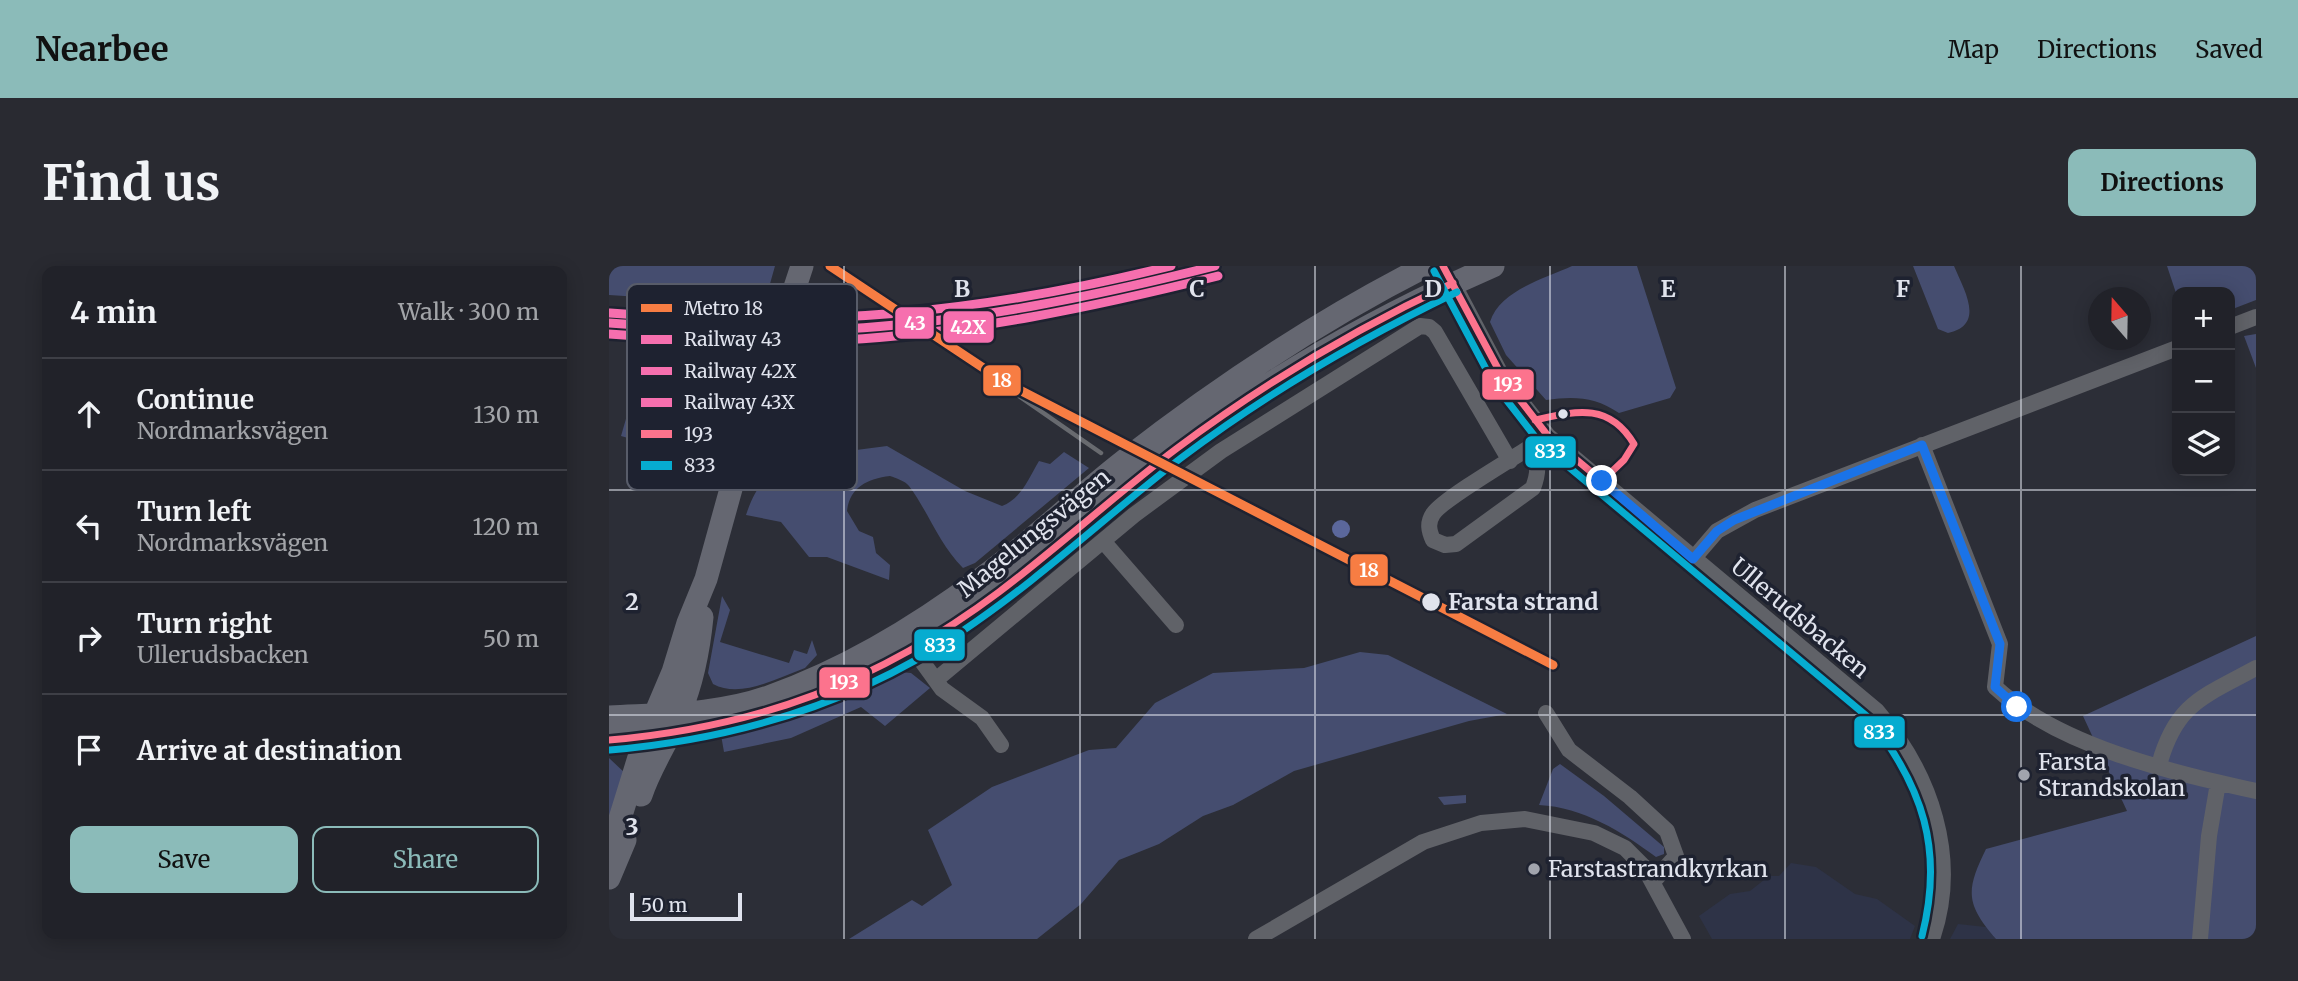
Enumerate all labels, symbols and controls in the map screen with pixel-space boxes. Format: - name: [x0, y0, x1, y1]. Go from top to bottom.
- text: Nearbee: [35, 29, 169, 70]
- text: Map: [1948, 34, 1999, 65]
- text: Directions: [2037, 34, 2157, 65]
- text: Saved: [2195, 34, 2263, 65]
- button: Directions: [2068, 149, 2256, 216]
- text: Find us: [42, 152, 220, 213]
- text: B: [954, 274, 970, 303]
- text: C: [1189, 274, 1205, 303]
- text: D: [1424, 274, 1442, 303]
- text: E: [1660, 274, 1676, 303]
- text: F: [1896, 274, 1910, 303]
- legend: [627, 284, 857, 490]
- north arrow: [2088, 287, 2151, 350]
- map controls: [2172, 287, 2235, 476]
- button: +: [2172, 287, 2235, 350]
- text: 4 min: [70, 293, 157, 331]
- text: Metro 18: [684, 296, 763, 320]
- text: Walk · 300 m: [398, 297, 539, 326]
- line badge: 43: [894, 306, 935, 340]
- line badge: 42X: [942, 310, 995, 344]
- text: 43: [904, 311, 926, 335]
- text: 42X: [950, 315, 986, 339]
- text: Railway 43: [684, 327, 782, 351]
- button: −: [2172, 350, 2235, 413]
- text: Railway 42X: [684, 359, 797, 383]
- line badge: 18: [982, 364, 1022, 397]
- text: 18: [992, 368, 1012, 392]
- line badge: 193: [1481, 368, 1535, 401]
- text: 193: [1493, 372, 1523, 396]
- text: Continue: [137, 383, 254, 416]
- text: Railway 43X: [684, 390, 795, 414]
- icon: ahead: [70, 395, 108, 433]
- text: 130 m: [473, 400, 539, 429]
- unlabelled marker: [1556, 407, 1570, 421]
- button: layers: [2172, 413, 2235, 476]
- text: Nordmarksvägen: [137, 416, 328, 445]
- text: 193: [684, 422, 713, 446]
- line badge: 833: [1524, 435, 1577, 469]
- text: 833: [1534, 439, 1566, 463]
- text: 833: [684, 453, 716, 477]
- street label: Magelungsvägen: [951, 462, 1116, 603]
- route end: [1586, 465, 1617, 496]
- text: Turn left: [137, 495, 251, 528]
- icon: left: [70, 507, 108, 545]
- text: 120 m: [473, 512, 539, 541]
- text: Nordmarksvägen: [137, 528, 328, 557]
- street label: Ullerudsbacken: [1725, 551, 1875, 684]
- line badge: 18: [1349, 553, 1389, 587]
- text: 18: [1359, 558, 1379, 582]
- text: 2: [625, 587, 639, 616]
- place label: Farsta strand: [1448, 587, 1598, 616]
- marker: Farsta strand: [1420, 591, 1442, 613]
- text: Turn right: [137, 607, 272, 640]
- icon: right: [70, 619, 108, 657]
- text: 50 m: [483, 624, 539, 653]
- line badge: 833: [913, 628, 966, 662]
- text: 833: [924, 633, 956, 657]
- text: Ullerudsbacken: [137, 640, 309, 669]
- line badge: 193: [818, 666, 871, 699]
- text: 193: [829, 670, 859, 694]
- route start: [2001, 691, 2032, 722]
- line badge: 833: [1853, 715, 1906, 749]
- text: 833: [1863, 720, 1895, 744]
- icon: arrive: [70, 731, 108, 769]
- text: Arrive at destination: [137, 734, 402, 767]
- place label: Farsta Strandskolan: [2038, 747, 2185, 802]
- marker: Farsta Strandskolan: [2016, 767, 2032, 783]
- text: 3: [625, 812, 639, 841]
- button: Save: [70, 826, 298, 893]
- button: Share: [312, 826, 539, 893]
- place label: Farstastrandkyrkan: [1548, 854, 1768, 883]
- marker: Farstastrandkyrkan: [1526, 861, 1542, 877]
- scale bar: [630, 890, 742, 922]
- text: 50 m: [641, 893, 687, 917]

